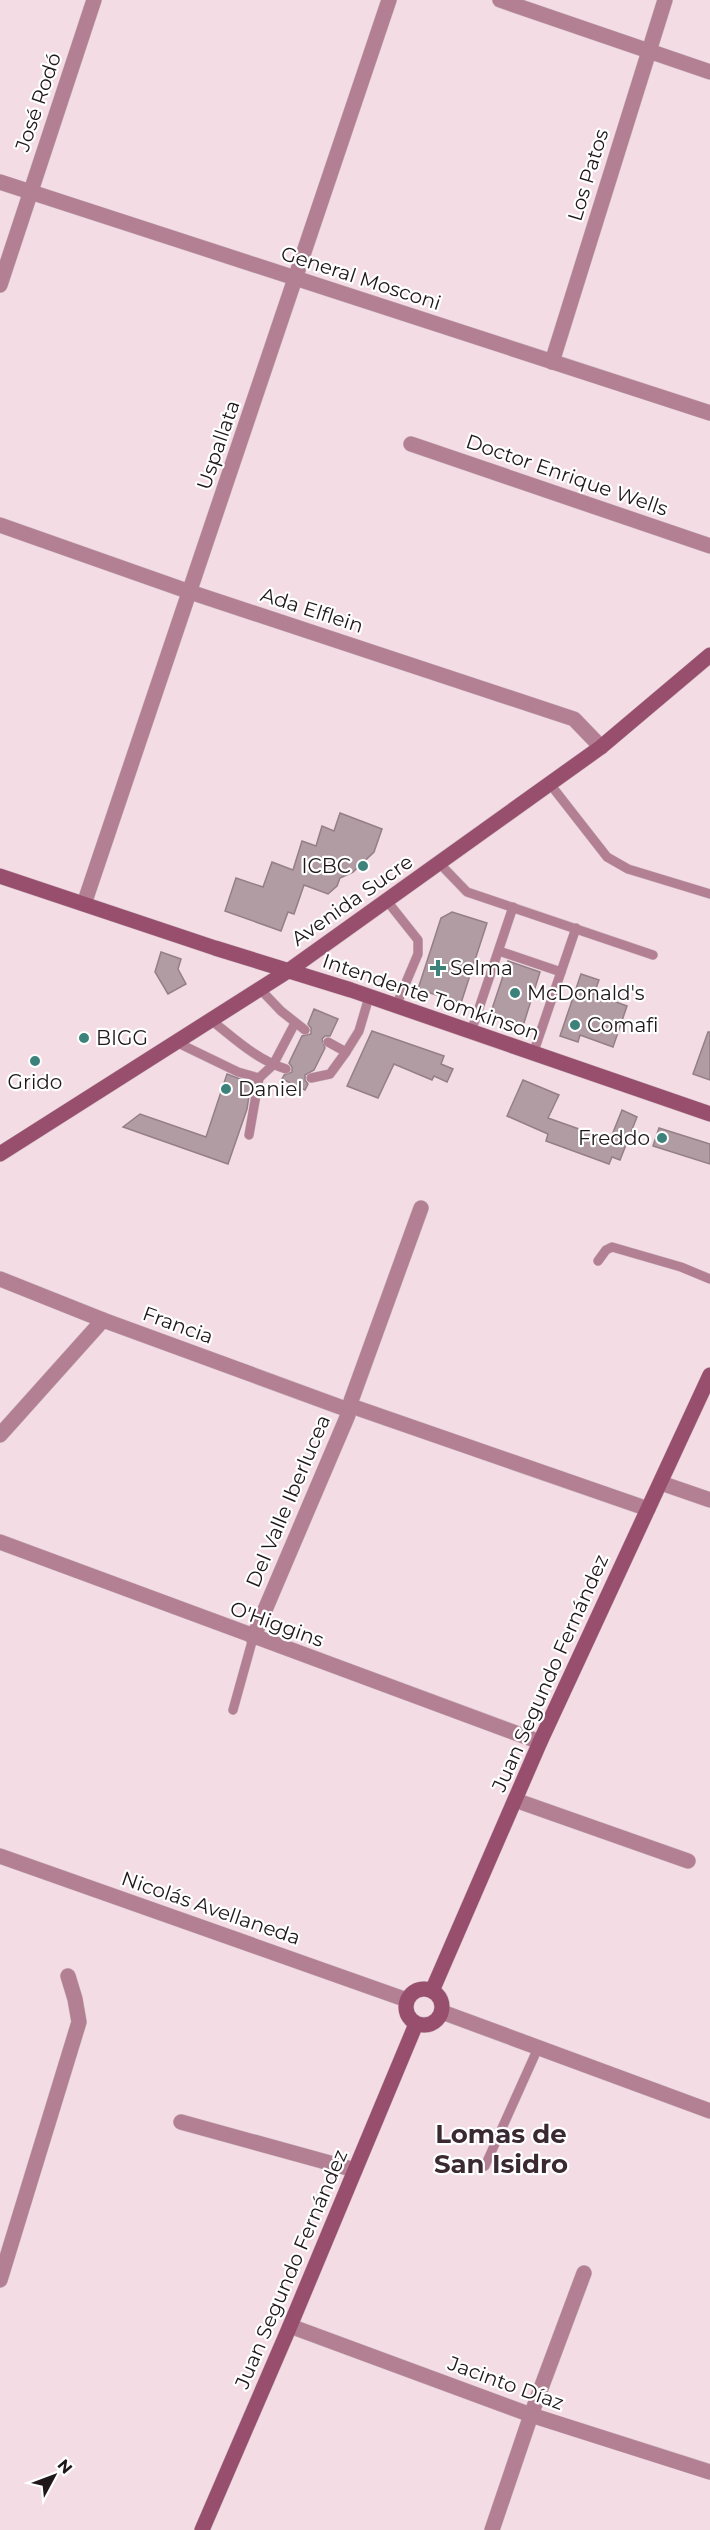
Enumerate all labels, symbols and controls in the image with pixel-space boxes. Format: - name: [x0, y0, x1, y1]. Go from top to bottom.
- street label: José Rodó: [10, 50, 66, 155]
- street label: Los Patos: [563, 126, 613, 224]
- street label: General Mosconi: [278, 241, 444, 315]
- street label: Uspallata: [192, 397, 244, 493]
- street label: Doctor Enrique Wells: [463, 429, 671, 521]
- street label: Ada Elflein: [258, 582, 366, 638]
- street label: Avenida Sucre: [287, 849, 417, 951]
- place label: ICBC: [302, 854, 351, 878]
- marker: ICBC: [356, 859, 370, 873]
- street label: Intendente Tomkinson: [319, 949, 543, 1045]
- place label: Selma: [450, 956, 513, 980]
- marker: Selma: [431, 961, 445, 975]
- place label: McDonald's: [527, 981, 645, 1005]
- marker: McDonald's: [508, 986, 522, 1000]
- place label: Comafi: [587, 1013, 658, 1037]
- marker: Comafi: [568, 1018, 582, 1032]
- place label: BIGG: [96, 1026, 148, 1050]
- marker: BIGG: [77, 1031, 91, 1045]
- marker: Grido: [28, 1054, 42, 1068]
- place label: Grido: [8, 1070, 62, 1094]
- place label: Daniel: [238, 1077, 303, 1101]
- marker: Daniel: [219, 1082, 233, 1096]
- place label: Freddo: [578, 1126, 650, 1150]
- marker: Freddo: [655, 1131, 669, 1145]
- street label: Francia: [139, 1301, 217, 1349]
- street label: Del Valle Iberlucea: [241, 1411, 335, 1591]
- street label: Juan Segundo Fernández: [486, 1551, 613, 1796]
- street label: O'Higgins: [227, 1596, 327, 1652]
- street label: Nicolás Avellaneda: [118, 1866, 304, 1950]
- district label: Lomas de San Isidro: [434, 2118, 568, 2180]
- street label: Juan Segundo Fernández: [229, 2146, 352, 2393]
- street label: Jacinto Díaz: [444, 2351, 567, 2415]
- north arrow: [24, 2446, 84, 2506]
- text: N: [54, 2455, 76, 2478]

